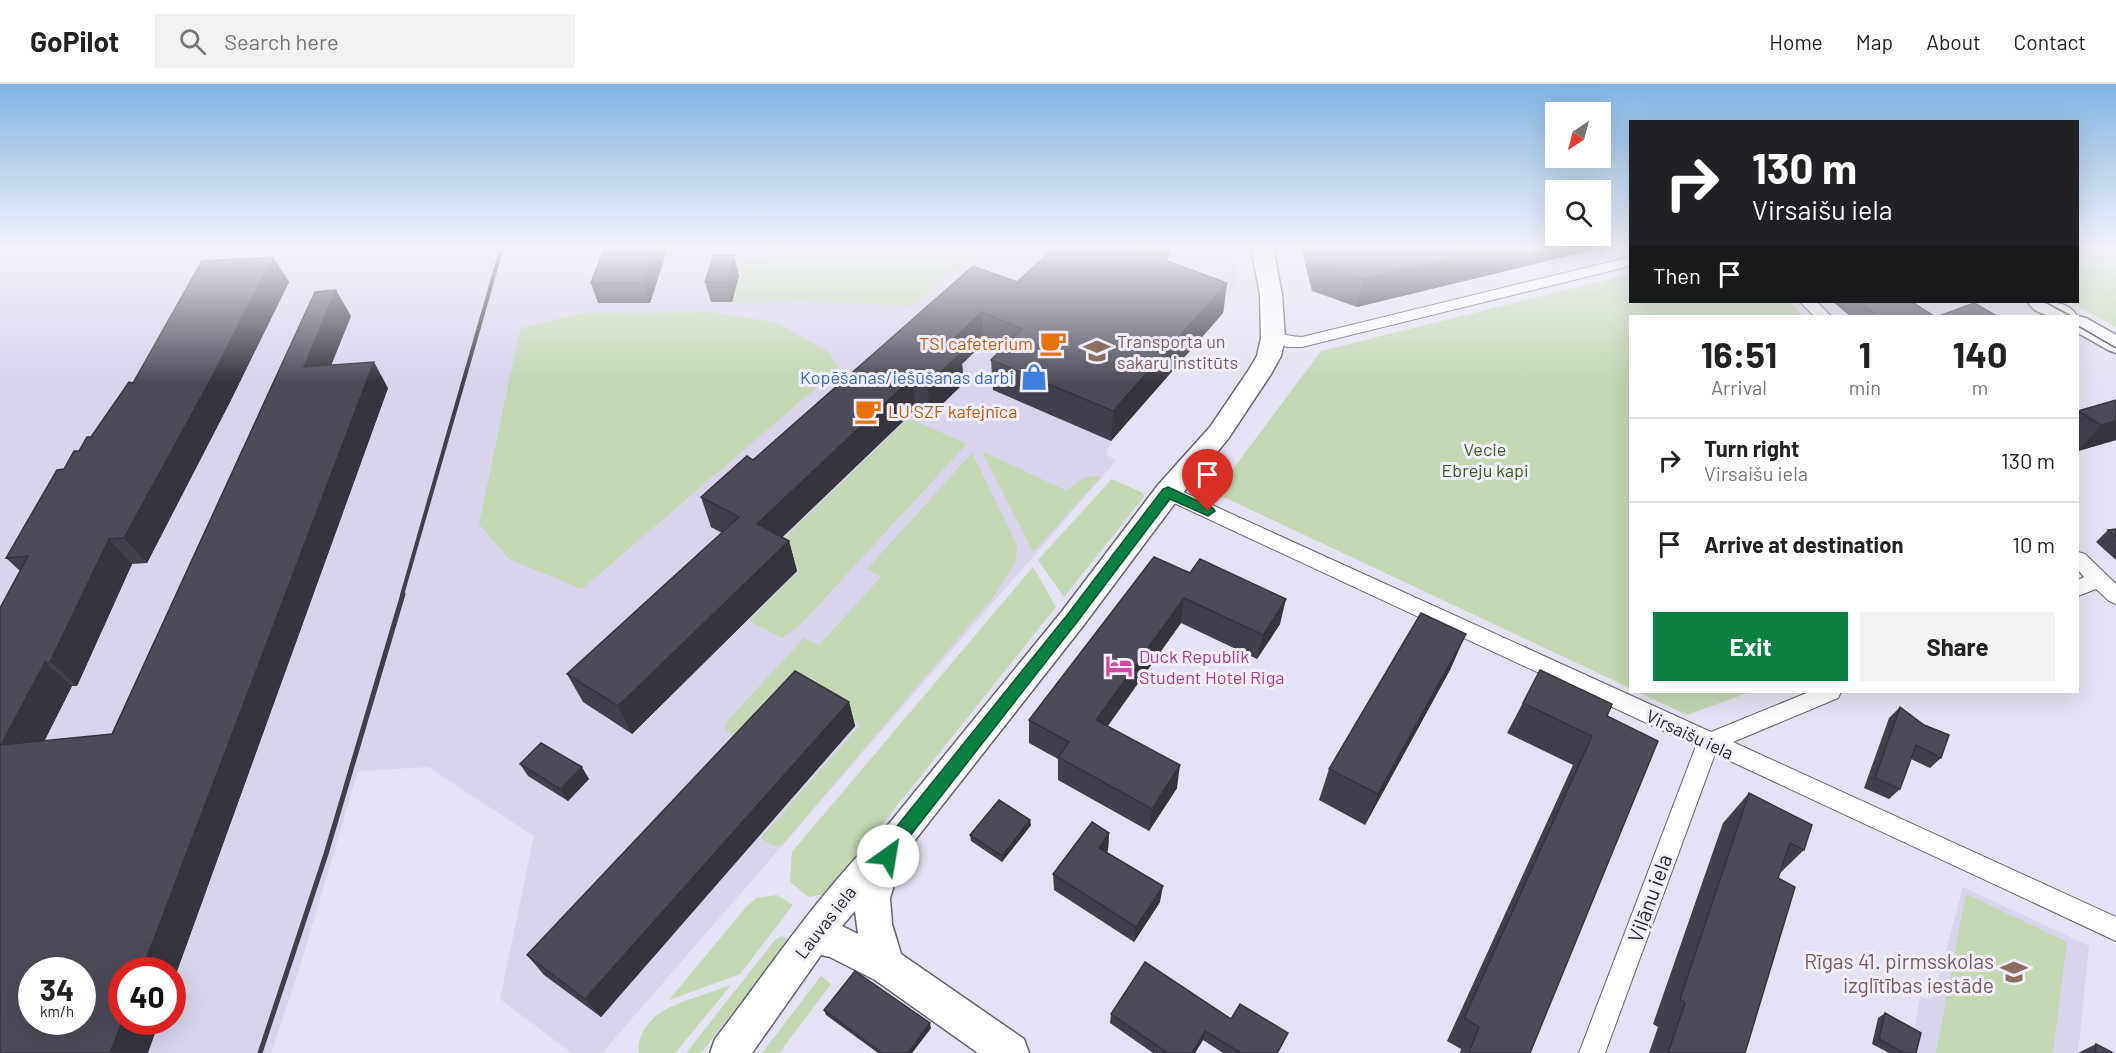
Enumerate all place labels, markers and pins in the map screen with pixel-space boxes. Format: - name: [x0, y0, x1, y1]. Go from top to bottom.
- cafe icon: TSI cafeterium: [1038, 328, 1068, 358]
- place label: Transporta un sakaru institūts: [1117, 330, 1238, 373]
- place label: TSI cafeterium: [919, 332, 1033, 354]
- school or university icon: Transporta un sakaru institūts: [1082, 336, 1112, 366]
- shop icon: Kopēšanas/iešūšanas darbi: [1019, 362, 1049, 392]
- place label: Kopēšanas/iešūšanas darbi: [800, 366, 1014, 388]
- cafe icon: LU SZF kafejnīca: [853, 396, 883, 426]
- place label: LU SZF kafejnīca: [888, 400, 1017, 422]
- pin: [1182, 449, 1233, 511]
- place label: Duck Republik Student Hotel Riga: [1139, 645, 1285, 688]
- hotel icon: Duck Republik Student Hotel Riga: [1104, 651, 1134, 681]
- place label: Rīgas 41. pirmsskolas izglītības iestāde: [1804, 948, 1994, 997]
- school or university icon: Rīgas 41. pirmsskolas izglītības iestāde: [1999, 957, 2029, 987]

